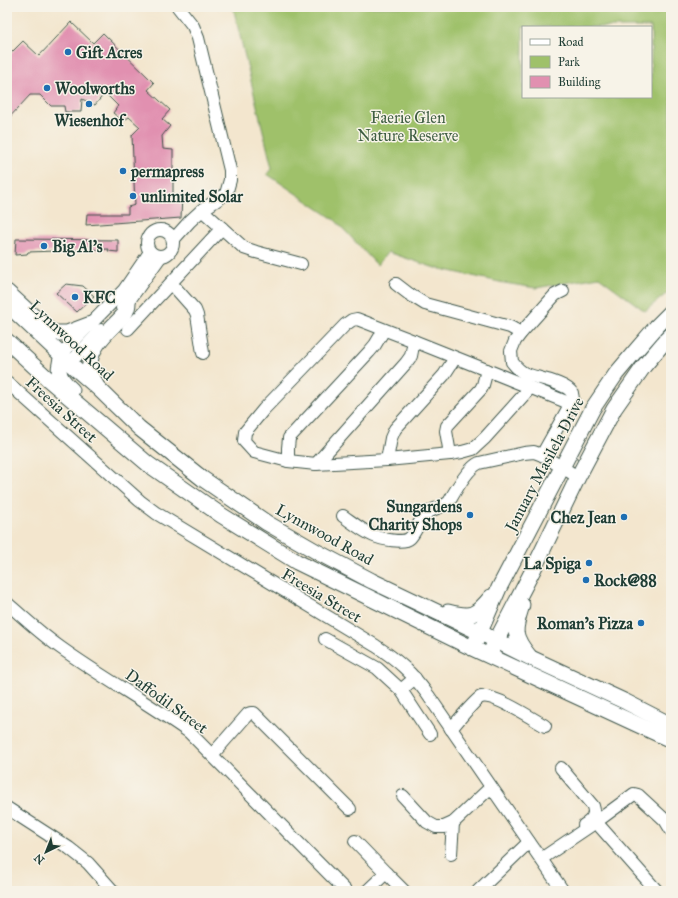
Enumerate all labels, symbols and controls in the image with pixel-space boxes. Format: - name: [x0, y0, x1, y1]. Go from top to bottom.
- legend: [522, 26, 652, 98]
- text: Road: [558, 35, 584, 49]
- place label: Gift Acres: [76, 43, 143, 62]
- marker: Gift Acres: [63, 47, 73, 57]
- text: Park: [558, 55, 580, 69]
- text: Building: [558, 75, 601, 90]
- place label: Woolworths: [55, 79, 135, 98]
- marker: Woolworths: [42, 83, 52, 93]
- marker: Wiesenhof: [84, 99, 94, 109]
- park label: Faerie Glen Nature Reserve: [358, 108, 459, 145]
- place label: Wiesenhof: [54, 111, 126, 130]
- place label: permapress: [130, 162, 204, 182]
- marker: permapress: [118, 166, 128, 176]
- place label: unlimited Solar: [140, 187, 244, 206]
- marker: unlimited Solar: [128, 191, 138, 201]
- place label: Big Al's: [52, 237, 103, 257]
- marker: Big Al's: [39, 241, 49, 251]
- place label: KFC: [83, 288, 116, 307]
- marker: KFC: [70, 292, 80, 302]
- street label: Lynnwood Road: [25, 296, 118, 384]
- street label: Freesia Street: [22, 372, 102, 447]
- street label: January Masilela Drive: [500, 393, 589, 537]
- place label: Sungardens Charity Shops: [368, 497, 462, 535]
- street label: Lynnwood Road: [273, 500, 377, 569]
- place label: Chez Jean: [551, 508, 616, 528]
- marker: Sungardens Charity Shops: [465, 510, 475, 520]
- marker: Chez Jean: [619, 512, 629, 522]
- place label: La Spiga: [523, 554, 582, 574]
- marker: La Spiga: [584, 558, 594, 568]
- street label: Freesia Street: [278, 564, 365, 627]
- place label: Rock@88: [594, 571, 657, 590]
- marker: Rock@88: [581, 575, 591, 585]
- place label: Roman's Pizza: [537, 614, 634, 633]
- marker: Roman's Pizza: [636, 618, 646, 628]
- street label: Daffodil Street: [122, 665, 212, 738]
- north arrow: [26, 832, 66, 872]
- text: N: [31, 851, 47, 867]

